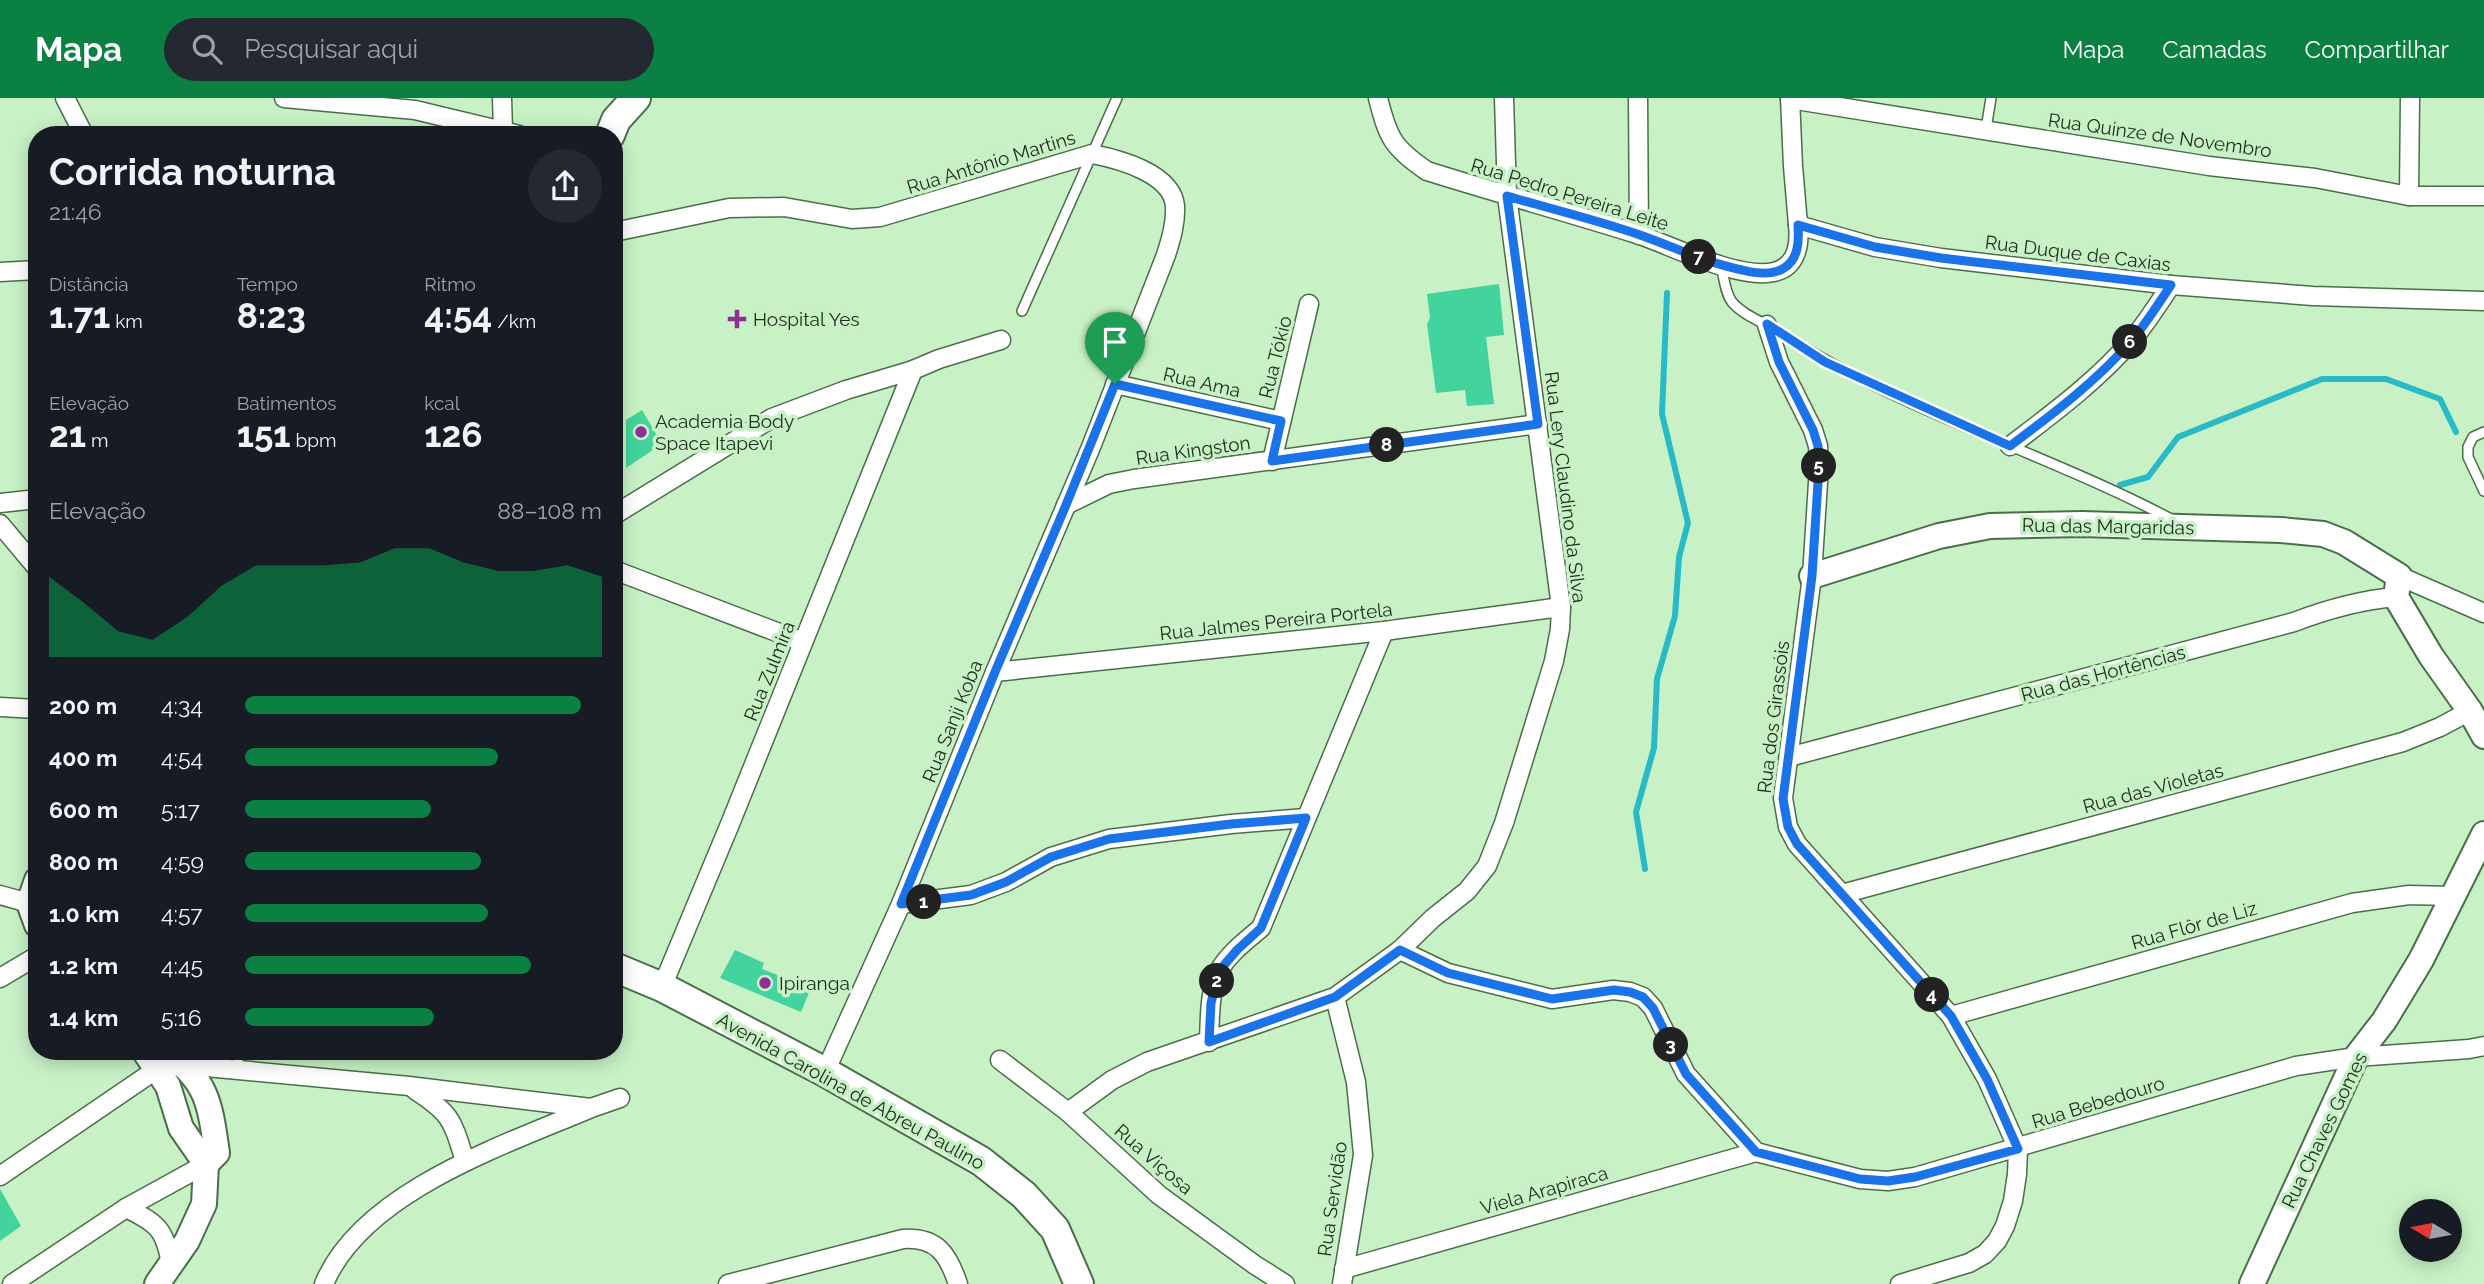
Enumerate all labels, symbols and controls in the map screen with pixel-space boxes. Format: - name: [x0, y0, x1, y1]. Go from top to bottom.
- search box: [164, 18, 654, 81]
- text: Mapa: [35, 30, 122, 69]
- icon: search: [188, 30, 226, 68]
- text: Pesquisar aqui: [244, 34, 418, 64]
- text: Mapa: [2062, 35, 2124, 64]
- text: Camadas: [2162, 35, 2267, 64]
- text: Compartilhar: [2305, 35, 2449, 64]
- street label: Rua Quinze de Novembro: [2047, 108, 2273, 162]
- street label: Rua Antônio Martins: [904, 126, 1078, 198]
- text: Corrida noturna: [49, 149, 336, 194]
- button: share: [528, 149, 602, 223]
- street label: Rua Pedro Pereira Leite: [1468, 153, 1672, 235]
- text: 21:46: [49, 198, 102, 225]
- street label: Rua Duque de Caxias: [1984, 231, 2172, 275]
- pin: 7: [1682, 240, 1716, 274]
- text: 7: [1693, 245, 1704, 267]
- text: Distância: [49, 273, 129, 295]
- text: Tempo: [237, 273, 298, 295]
- text: Ritmo: [424, 273, 476, 295]
- text: 1.71: [49, 295, 110, 336]
- text: 8:23: [237, 295, 306, 336]
- text: 4:54: [424, 295, 492, 336]
- place label: Hospital Yes: [753, 308, 860, 330]
- marker: Hospital Yes: [727, 309, 747, 329]
- text: km: [110, 310, 143, 332]
- text: /km: [492, 310, 536, 332]
- pin: [1085, 312, 1145, 384]
- street label: Rua Tókio: [1254, 313, 1296, 401]
- icon: arrive: [1096, 323, 1134, 361]
- pin: 6: [2112, 324, 2148, 360]
- text: 6: [2124, 330, 2135, 352]
- street label: Rua Ama: [1161, 362, 1243, 402]
- street label: Rua Lery Claudino da Silva: [1541, 370, 1591, 604]
- text: Elevação: [49, 392, 129, 414]
- text: Batimentos: [237, 392, 336, 414]
- text: kcal: [424, 392, 460, 414]
- place label: Academia Body Space Itapevi: [655, 410, 794, 454]
- text: 21: [49, 414, 86, 455]
- text: 151: [237, 414, 291, 455]
- text: 126: [424, 414, 483, 455]
- marker: Academia Body Space Itapevi: [633, 424, 649, 440]
- pin: 8: [1370, 428, 1404, 462]
- text: m: [86, 429, 108, 451]
- text: bpm: [291, 429, 336, 451]
- street label: Rua Kingston: [1134, 431, 1252, 469]
- text: 8: [1381, 433, 1392, 455]
- pin: 5: [1801, 448, 1836, 484]
- text: 5: [1813, 454, 1824, 476]
- text: Elevação: [49, 497, 146, 524]
- text: 88–108 m: [497, 497, 602, 524]
- street label: Rua das Margaridas: [2022, 513, 2194, 539]
- street label: Rua Jalmes Pereira Portela: [1158, 598, 1394, 644]
- street label: Rua Zulmira: [739, 618, 799, 724]
- street label: Rua dos Girassóis: [1753, 639, 1793, 795]
- street label: Rua das Hortências: [2018, 640, 2188, 706]
- street label: Rua Sanji Koba: [917, 657, 987, 785]
- text: 200 m: [49, 692, 117, 719]
- text: 4:34: [161, 692, 203, 719]
- text: 400 m: [49, 744, 117, 771]
- text: 4:54: [161, 744, 203, 771]
- street label: Rua das Violetas: [2080, 759, 2226, 817]
- text: 600 m: [49, 796, 118, 823]
- text: 5:17: [161, 796, 200, 823]
- text: 800 m: [49, 848, 118, 875]
- text: 4:59: [161, 848, 204, 875]
- pin: 1: [906, 884, 942, 920]
- text: 1: [919, 890, 928, 912]
- street label: Rua Flôr de Liz: [2129, 897, 2259, 953]
- text: 1.0 km: [49, 900, 119, 927]
- text: 4:57: [161, 900, 203, 927]
- text: 1.2 km: [49, 952, 118, 979]
- text: 4:45: [161, 952, 203, 979]
- pin: 2: [1200, 964, 1234, 998]
- text: 2: [1211, 969, 1222, 991]
- place label: Ipiranga: [779, 972, 850, 994]
- marker: Ipiranga: [757, 975, 773, 991]
- pin: 4: [1914, 978, 1950, 1012]
- text: 4: [1926, 983, 1937, 1005]
- text: 1.4 km: [49, 1004, 118, 1031]
- text: 5:16: [161, 1004, 202, 1031]
- street label: Avenida Carolina de Abreu Paulino: [713, 1008, 989, 1174]
- pin: 3: [1654, 1028, 1688, 1062]
- text: 3: [1665, 1033, 1676, 1055]
- street label: Rua Chaves Gomes: [2277, 1049, 2371, 1211]
- street label: Rua Bebedouro: [2029, 1071, 2167, 1133]
- street label: Rua Viçosa: [1110, 1119, 1198, 1199]
- street label: Rua Servidão: [1313, 1140, 1351, 1258]
- street label: Viela Arapiraca: [1478, 1161, 1610, 1219]
- north arrow: [2399, 1199, 2462, 1262]
- map controls: [2399, 1199, 2462, 1262]

